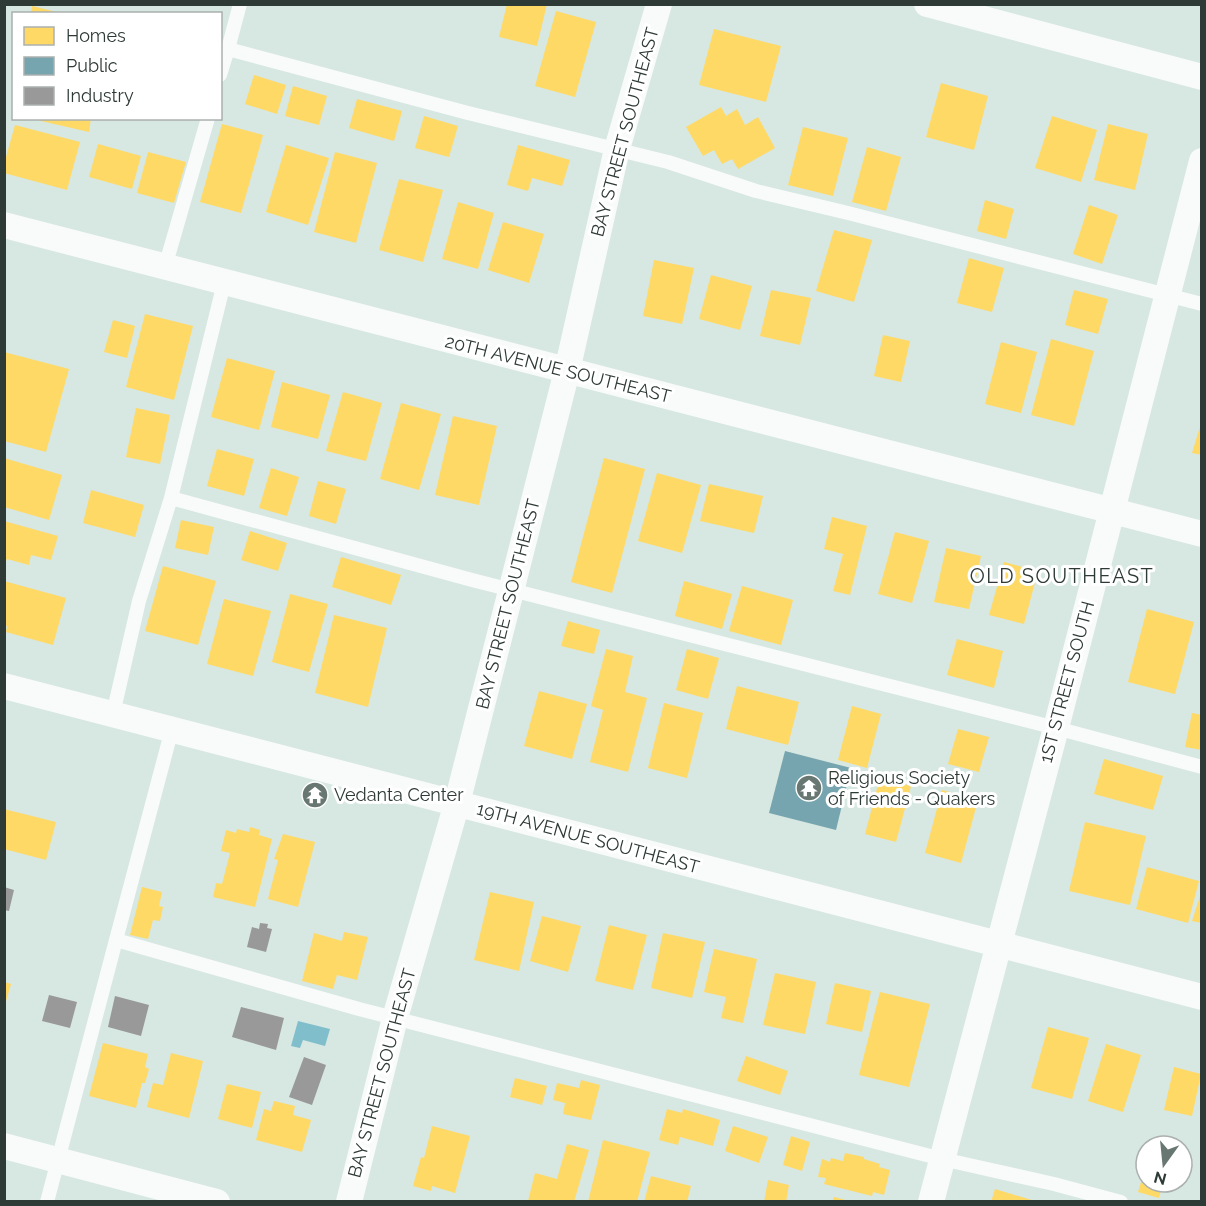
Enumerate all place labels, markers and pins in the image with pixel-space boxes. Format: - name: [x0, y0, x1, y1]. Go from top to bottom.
- place label: Religious Society of Friends - Quakers: [828, 767, 995, 809]
- temple icon: Religious Society of Friends - Quakers: [794, 773, 824, 803]
- temple icon: Vedanta Center: [300, 780, 330, 810]
- place label: Vedanta Center: [334, 784, 464, 805]

